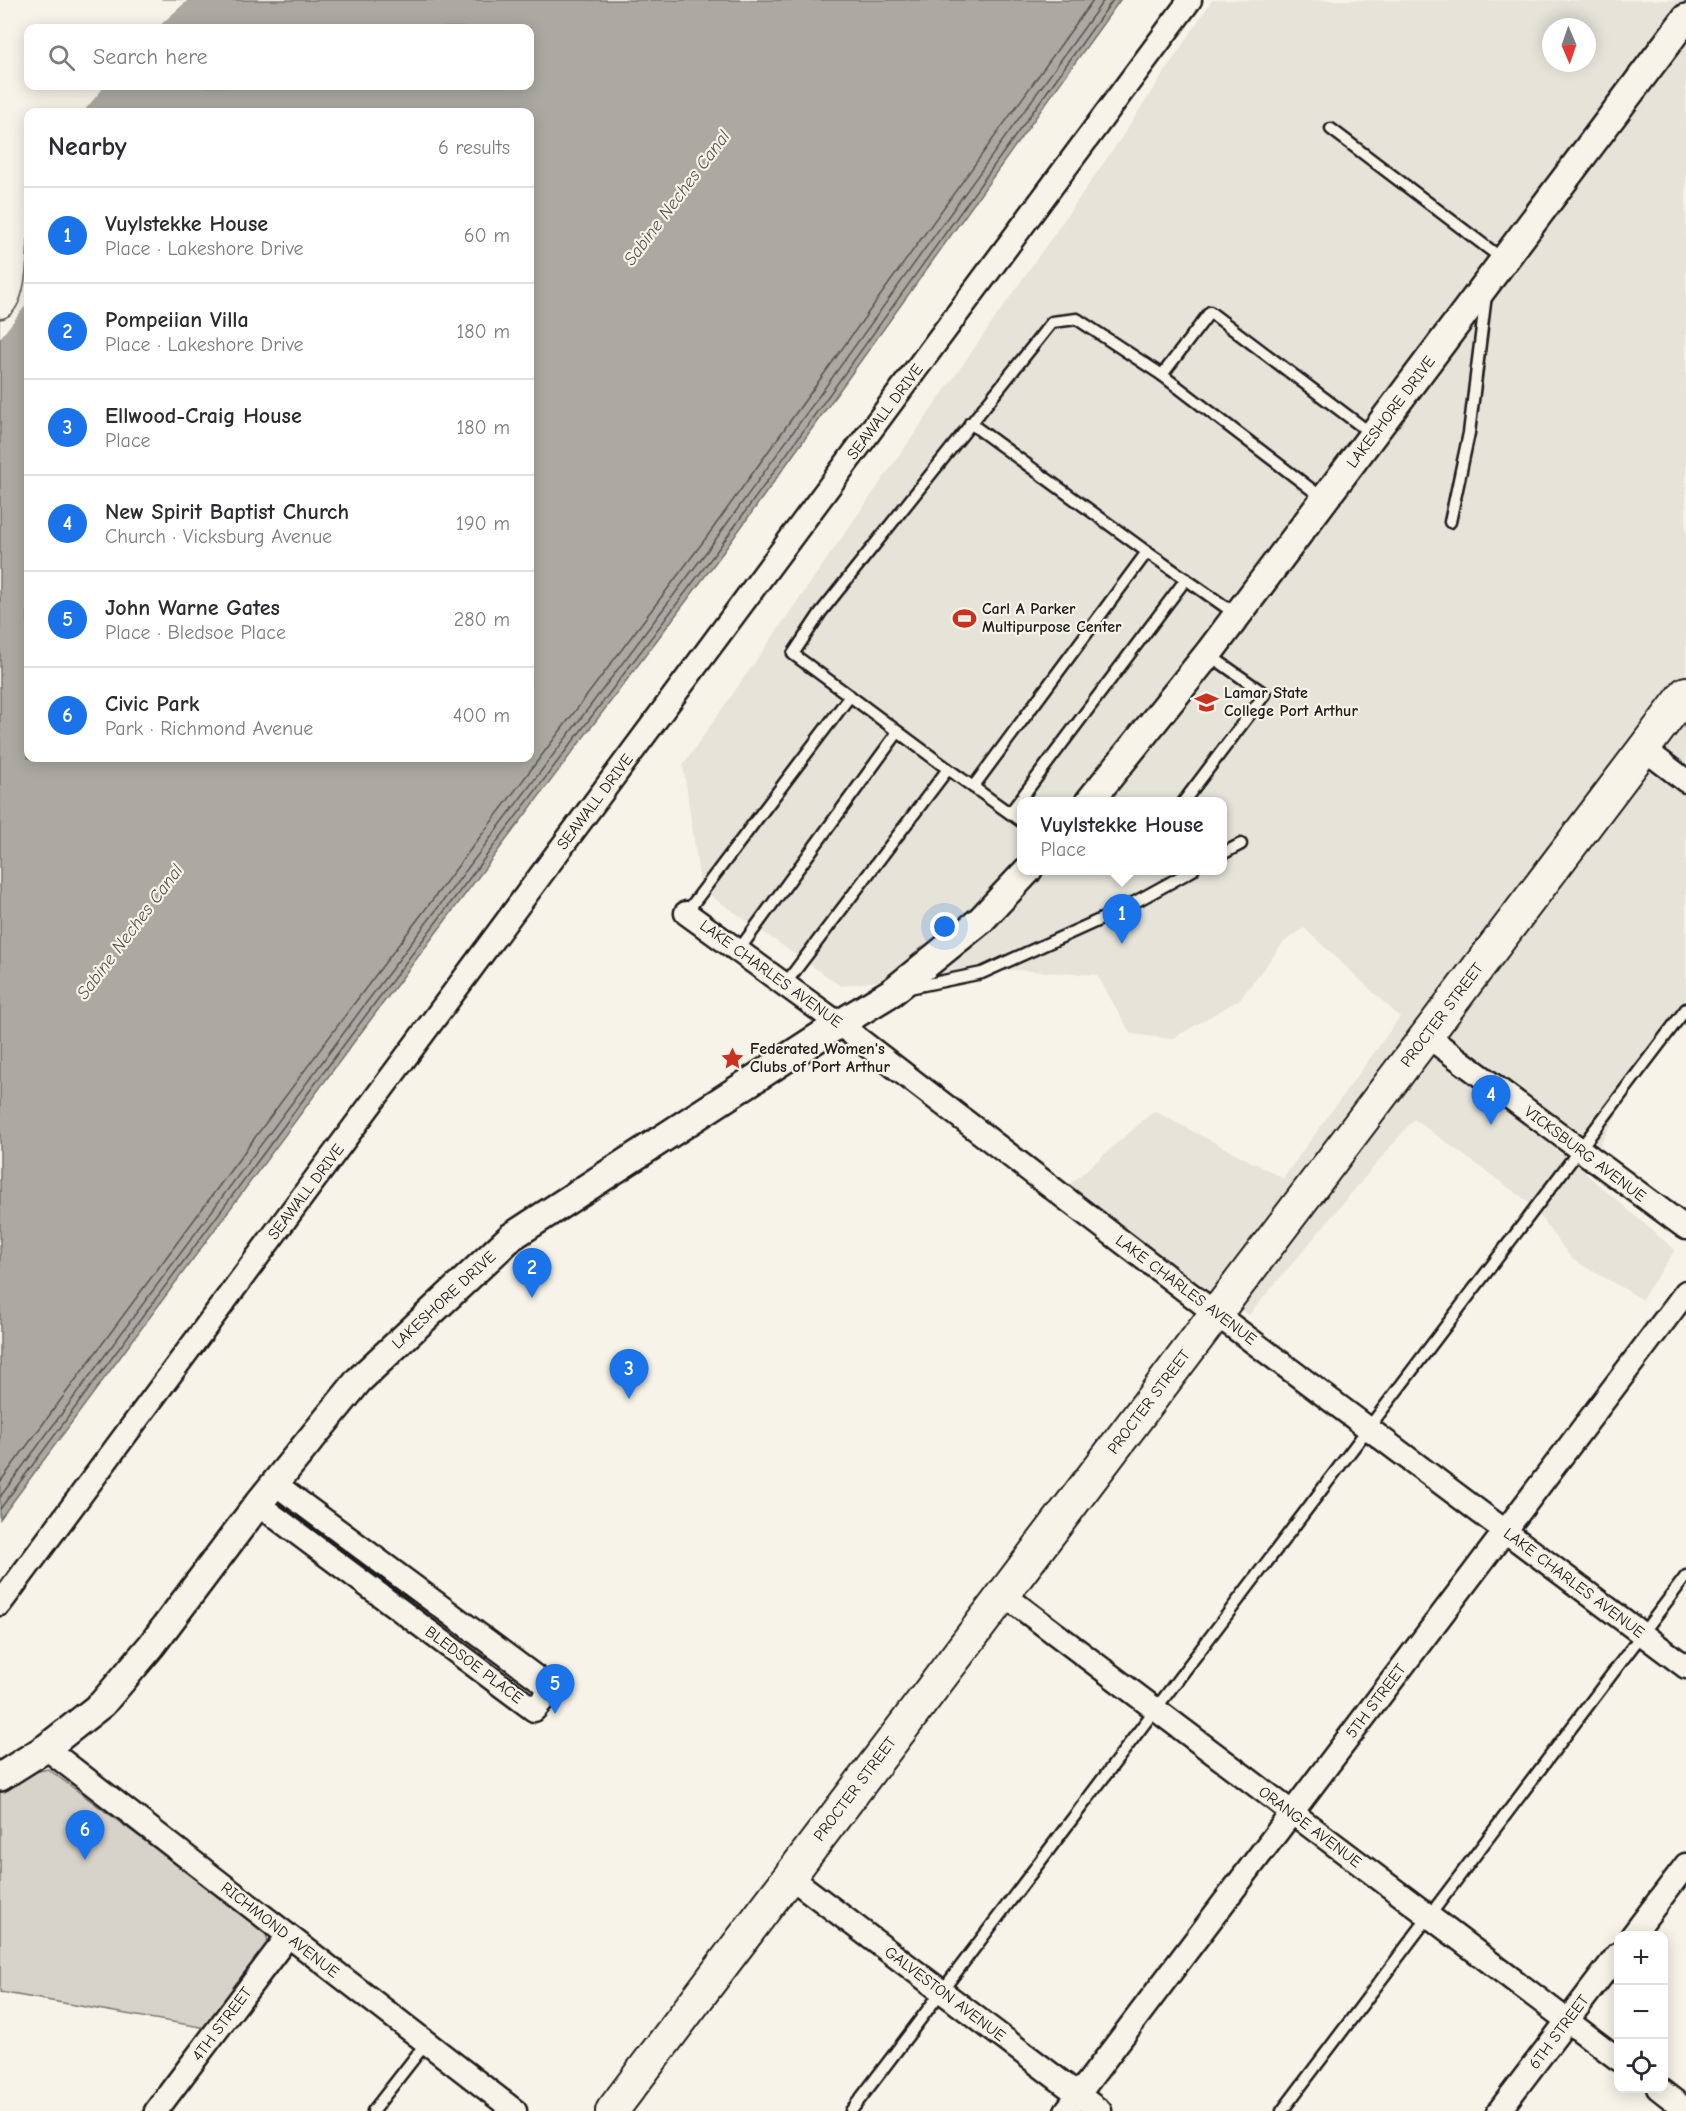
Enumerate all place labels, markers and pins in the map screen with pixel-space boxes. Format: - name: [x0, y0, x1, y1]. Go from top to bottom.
- place label: Carl A Parker Multipurpose Center: [982, 600, 1122, 636]
- sports icon: Carl A Parker Multipurpose Center: [951, 605, 977, 631]
- place label: Lamar State College Port Arthur: [1224, 684, 1358, 720]
- school or university icon: Lamar State College Port Arthur: [1193, 689, 1219, 715]
- pin: 1: [1102, 894, 1142, 944]
- place label: Federated Women's Clubs of Port Arthur: [750, 1040, 890, 1076]
- place icon: Federated Women's Clubs of Port Arthur: [719, 1045, 745, 1071]
- pin: 4: [1472, 1076, 1510, 1125]
- pin: 2: [512, 1248, 552, 1298]
- pin: 3: [610, 1350, 648, 1399]
- pin: 5: [536, 1664, 574, 1714]
- pin: 6: [66, 1810, 104, 1860]

